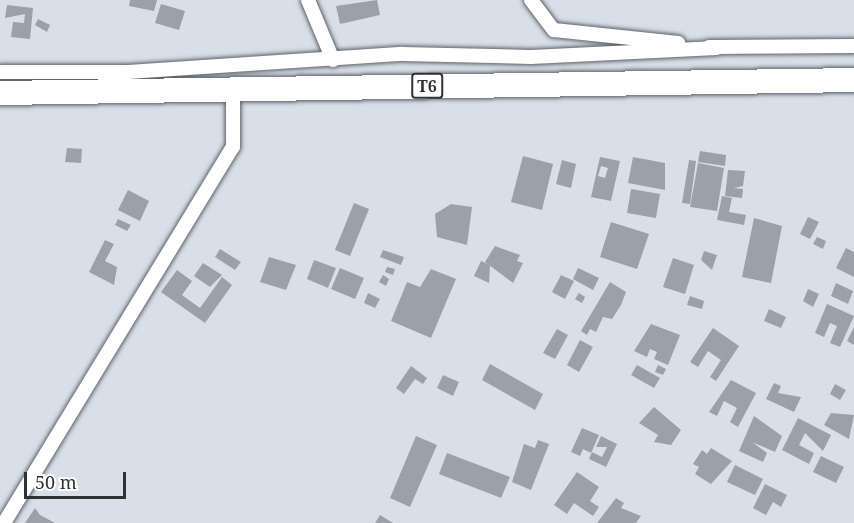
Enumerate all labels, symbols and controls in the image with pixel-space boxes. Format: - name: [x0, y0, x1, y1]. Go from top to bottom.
- road number: T6: [410, 73, 444, 99]
- scale bar: [27, 460, 129, 498]
- text: 50 m: [35, 470, 77, 494]

